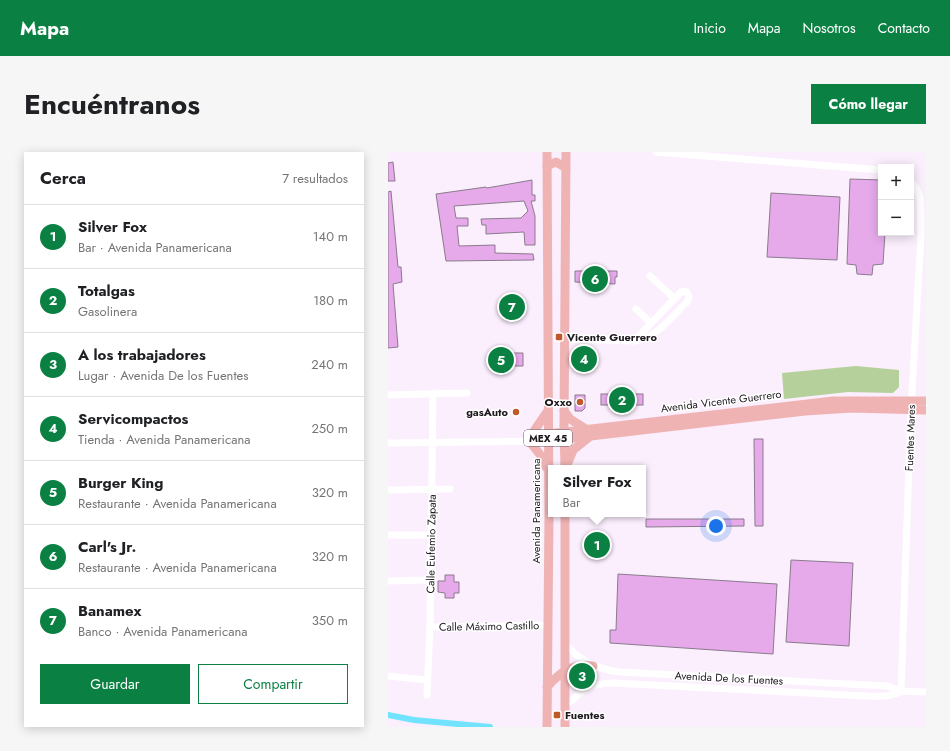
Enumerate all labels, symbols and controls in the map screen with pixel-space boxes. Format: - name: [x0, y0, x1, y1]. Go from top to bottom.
- text: Mapa: [20, 15, 69, 42]
- text: Inicio: [693, 18, 726, 38]
- text: Mapa: [748, 18, 781, 38]
- text: Nosotros: [803, 18, 856, 38]
- text: Contacto: [878, 18, 930, 38]
- text: Encuéntranos: [24, 84, 200, 125]
- button: Cómo llegar: [811, 84, 926, 124]
- map controls: [878, 164, 914, 236]
- button: +: [878, 164, 914, 200]
- text: Cerca: [40, 166, 86, 190]
- text: 7 resultados: [282, 169, 348, 188]
- button: −: [878, 200, 914, 236]
- text: Silver Fox: [78, 216, 147, 238]
- text: 1: [50, 227, 56, 246]
- text: 140 m: [313, 227, 348, 246]
- text: Bar · Avenida Panamericana: [78, 238, 232, 257]
- pin: 6: [582, 264, 608, 294]
- text: Totalgas: [78, 280, 135, 302]
- text: 2: [49, 291, 57, 310]
- text: 180 m: [313, 291, 348, 310]
- pin: 7: [499, 292, 525, 322]
- text: Gasolinera: [78, 302, 137, 321]
- place label: Vicente Guerrero: [566, 329, 657, 345]
- marker: Vicente Guerrero: [554, 332, 564, 342]
- text: A los trabajadores: [78, 344, 206, 366]
- pin: 4: [571, 344, 597, 374]
- pin: 5: [488, 345, 514, 375]
- text: 3: [49, 355, 57, 374]
- text: 240 m: [311, 355, 348, 374]
- text: Lugar · Avenida De los Fuentes: [78, 366, 248, 385]
- pin: 2: [609, 385, 635, 415]
- street label: Avenida Vicente Guerrero: [660, 386, 782, 416]
- place label: Oxxo: [545, 394, 573, 410]
- marker: Oxxo: [575, 397, 585, 407]
- place label: gasAuto: [466, 404, 508, 420]
- street label: Fuentes Mares: [901, 404, 919, 471]
- marker: gasAuto: [511, 407, 521, 417]
- text: Servicompactos: [78, 408, 188, 430]
- text: 4: [48, 419, 58, 438]
- text: 250 m: [311, 419, 348, 438]
- text: Tienda · Avenida Panamericana: [78, 430, 251, 449]
- road number: MEX 45: [524, 430, 572, 446]
- street label: Avenida Panamericana: [528, 458, 544, 564]
- popup: [548, 465, 646, 517]
- text: Silver Fox: [563, 471, 631, 493]
- text: Burger King: [78, 472, 163, 494]
- text: 5: [49, 483, 57, 502]
- text: 320 m: [312, 483, 348, 502]
- text: Bar: [563, 493, 580, 512]
- text: Restaurante · Avenida Panamericana: [78, 494, 277, 513]
- street label: Calle Eufemio Zapata: [422, 494, 440, 594]
- your location: [706, 516, 726, 536]
- pin: 1: [584, 530, 610, 560]
- text: Carl's Jr.: [78, 536, 136, 558]
- text: 6: [49, 547, 57, 566]
- text: 320 m: [312, 547, 348, 566]
- text: Restaurante · Avenida Panamericana: [78, 558, 277, 577]
- text: Banamex: [78, 600, 141, 622]
- text: 7: [49, 611, 57, 630]
- text: 350 m: [312, 611, 348, 630]
- street label: Calle Máximo Castillo: [439, 617, 539, 635]
- text: Banco · Avenida Panamericana: [78, 622, 248, 641]
- pin: 3: [569, 661, 595, 691]
- button: Guardar: [40, 664, 190, 704]
- button: Compartir: [198, 664, 348, 704]
- street label: Avenida De los Fuentes: [674, 667, 784, 689]
- place label: Fuentes: [565, 707, 605, 723]
- marker: Fuentes: [552, 710, 562, 720]

